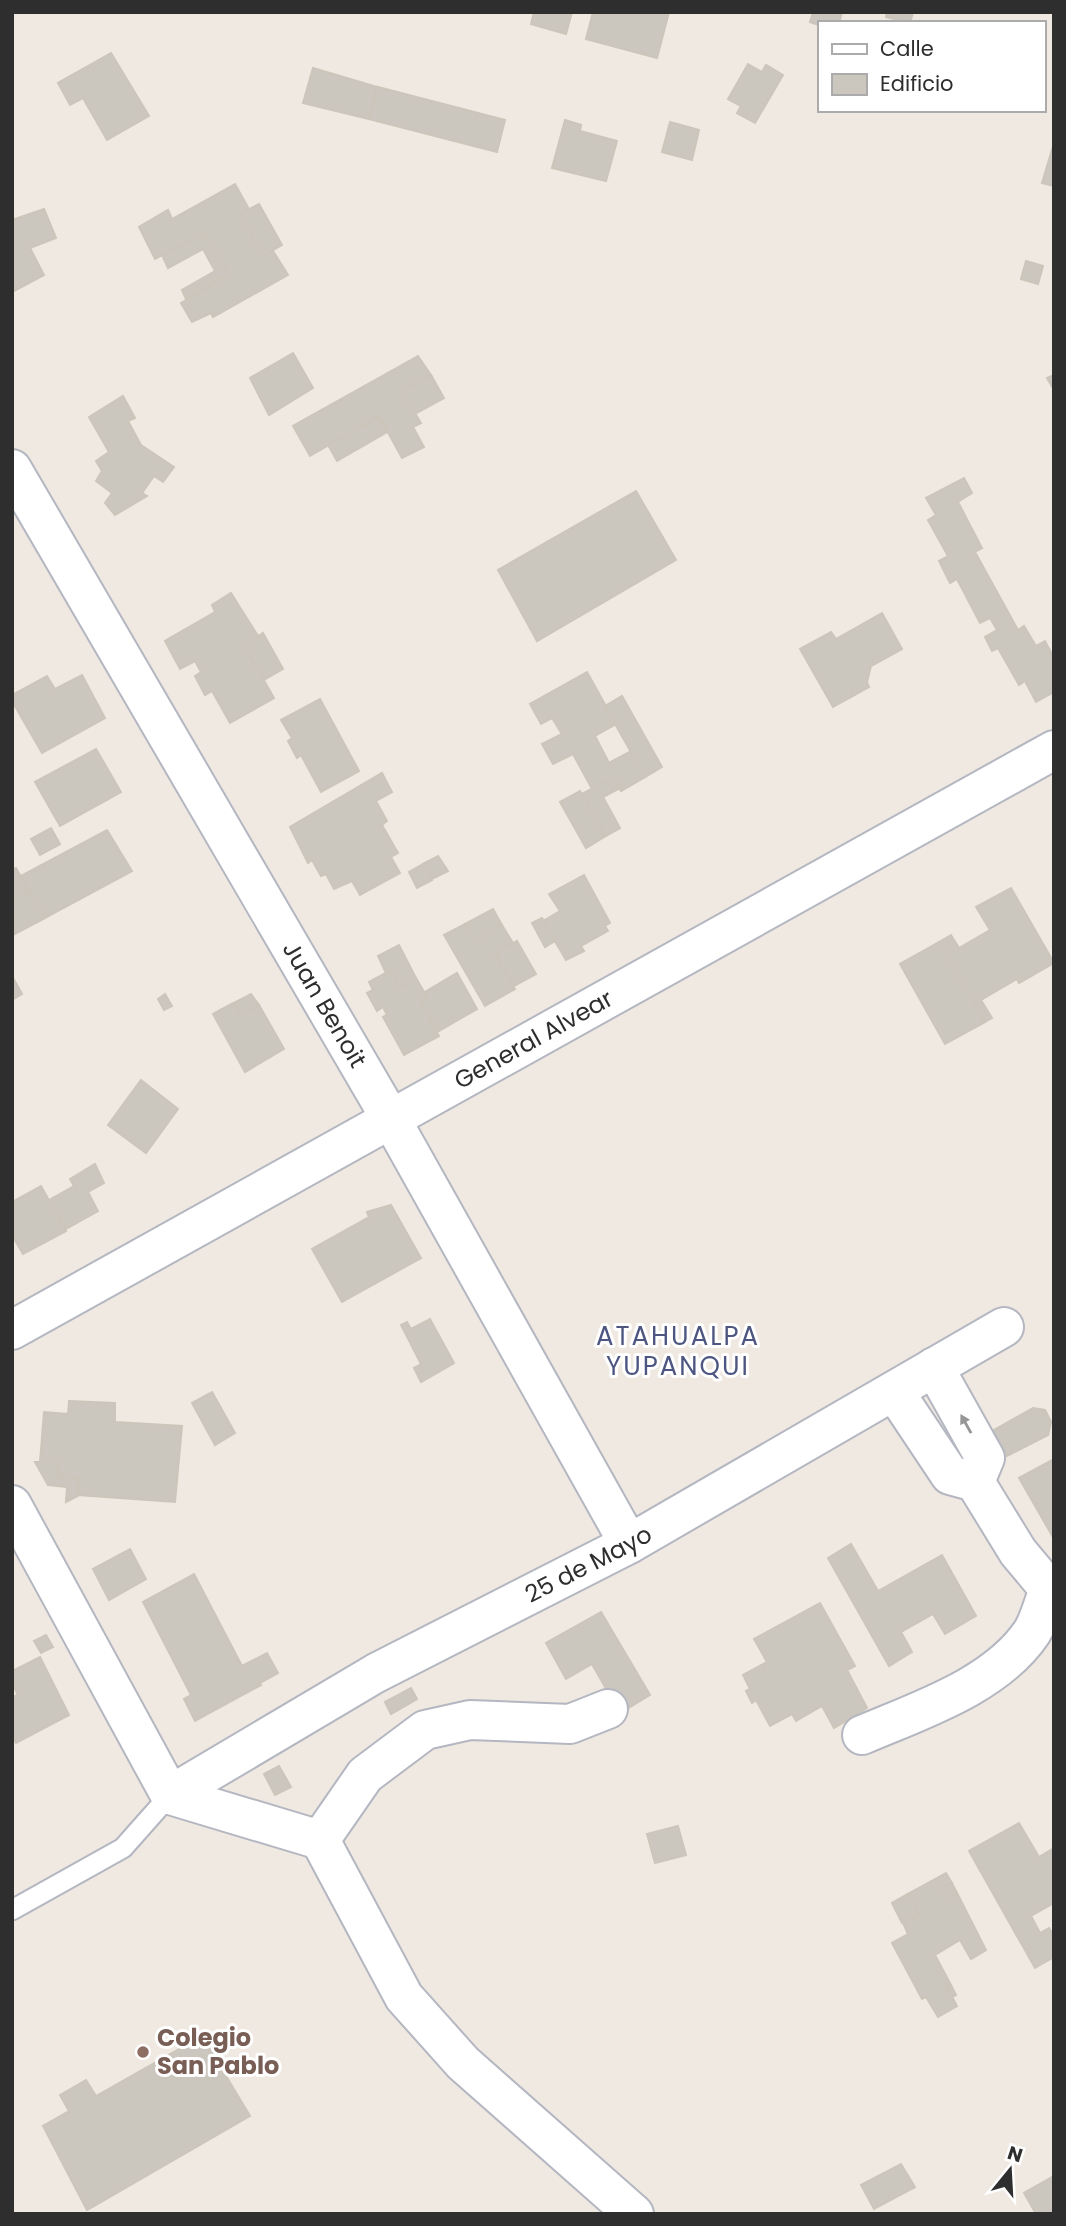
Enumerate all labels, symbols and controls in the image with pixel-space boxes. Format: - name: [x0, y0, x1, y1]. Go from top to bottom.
- legend: [818, 21, 1045, 112]
- text: Calle: [880, 34, 934, 63]
- text: Edificio: [880, 69, 954, 98]
- street label: Juan Benoit: [275, 935, 374, 1074]
- street label: General Alvear: [448, 982, 619, 1097]
- district label: ATAHUALPA YUPANQUI: [596, 1318, 760, 1384]
- one-way arrow: [960, 1414, 972, 1434]
- street label: 25 de Mayo: [519, 1517, 658, 1610]
- place label: Colegio San Pablo: [157, 2021, 279, 2082]
- marker: Colegio San Pablo: [135, 2044, 151, 2060]
- north arrow: [975, 2135, 1045, 2205]
- text: N: [1004, 2139, 1026, 2169]

